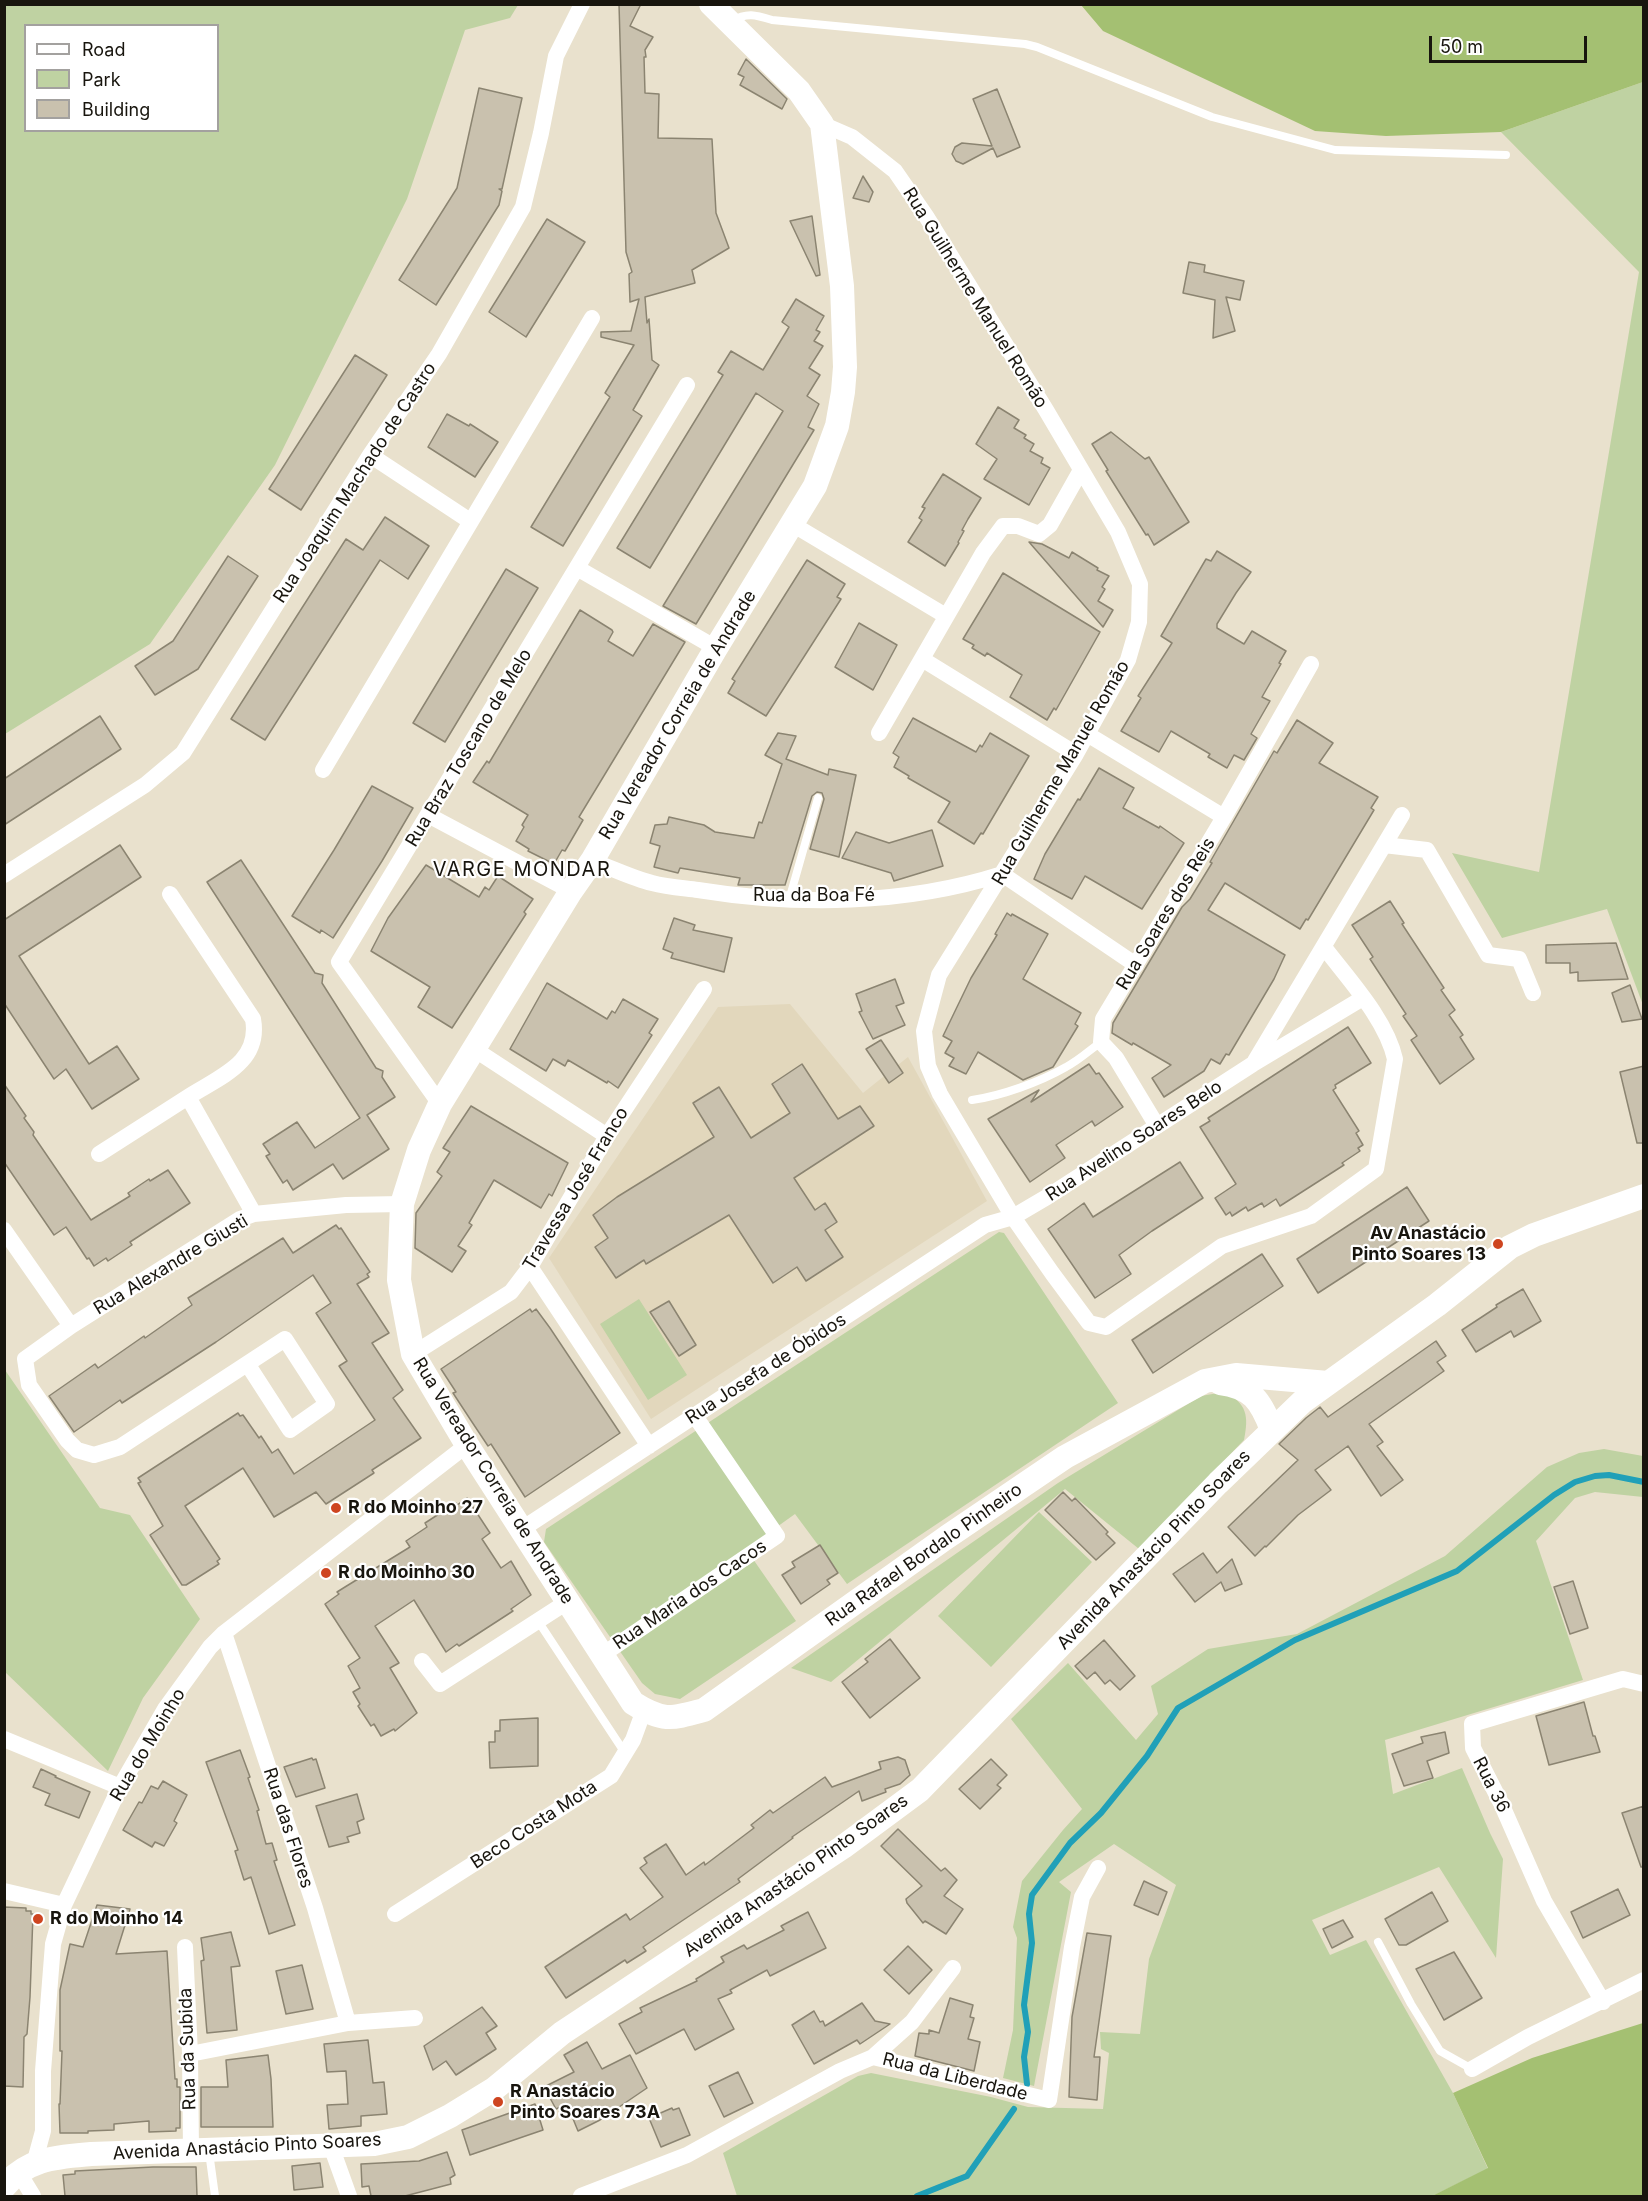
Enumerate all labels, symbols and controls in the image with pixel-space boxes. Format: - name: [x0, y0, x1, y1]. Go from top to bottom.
- legend: [24, 24, 219, 132]
- scale bar: [1432, 24, 1590, 62]
- text: 50 m: [1440, 36, 1483, 57]
- text: Road: [82, 39, 125, 60]
- text: Park: [82, 69, 121, 90]
- text: Building: [82, 99, 150, 120]
- street label: Rua Guilherme Manuel Romão: [898, 184, 1052, 412]
- street label: Rua Joaquim Machado de Castro: [269, 359, 441, 607]
- street label: Rua Vereador Correia de Andrade: [595, 586, 761, 844]
- street label: Rua Braz Toscano de Melo: [401, 645, 537, 851]
- street label: Rua Guilherme Manuel Romão: [988, 657, 1134, 889]
- street label: Rua Soares dos Reis: [1112, 834, 1220, 994]
- district label: VARGE MONDAR: [433, 858, 611, 882]
- street label: Rua da Boa Fé: [753, 885, 875, 907]
- street label: Rua Avelino Soares Belo: [1042, 1076, 1226, 1206]
- street label: Travessa José Franco: [519, 1104, 633, 1274]
- street label: Rua Alexandre Giusti: [90, 1210, 252, 1320]
- place label: Av Anastácio Pinto Soares 13: [1352, 1223, 1486, 1266]
- marker: Av Anastácio Pinto Soares 13: [1491, 1237, 1505, 1251]
- street label: Rua Josefa de Óbidos: [682, 1309, 850, 1429]
- street label: Rua Vereador Correia de Andrade: [408, 1354, 578, 1608]
- street label: Avenida Anastácio Pinto Soares: [1053, 1446, 1255, 1654]
- street label: Rua Rafael Bordalo Pinheiro: [822, 1479, 1026, 1631]
- place label: R do Moinho 27: [348, 1497, 483, 1519]
- marker: R do Moinho 27: [329, 1501, 343, 1515]
- street label: Rua Maria dos Cacos: [609, 1536, 771, 1654]
- place label: R do Moinho 30: [338, 1562, 475, 1584]
- marker: R do Moinho 30: [319, 1566, 333, 1580]
- street label: Rua do Moinho: [106, 1685, 190, 1805]
- street label: Rua 36: [1468, 1754, 1514, 1816]
- street label: Rua das Flores: [258, 1765, 318, 1891]
- street label: Beco Costa Mota: [467, 1776, 601, 1874]
- street label: Avenida Anastácio Pinto Soares: [680, 1790, 912, 1962]
- place label: R do Moinho 14: [50, 1908, 183, 1930]
- marker: R do Moinho 14: [31, 1912, 45, 1926]
- street label: Rua da Subida: [175, 1988, 201, 2110]
- street label: Rua da Liberdade: [880, 2049, 1030, 2105]
- place label: R Anastácio Pinto Soares 73A: [510, 2081, 660, 2124]
- marker: R Anastácio Pinto Soares 73A: [491, 2095, 505, 2109]
- street label: Avenida Anastácio Pinto Soares: [112, 2129, 382, 2165]

